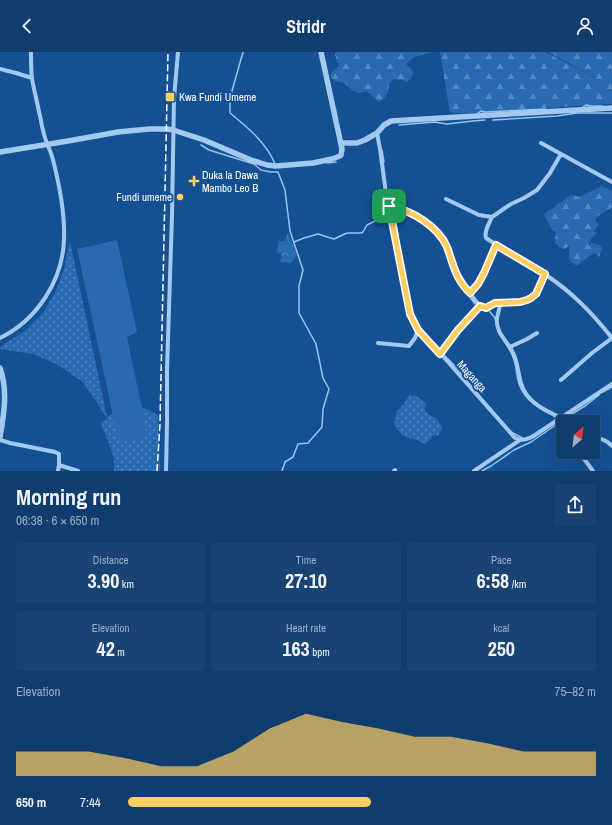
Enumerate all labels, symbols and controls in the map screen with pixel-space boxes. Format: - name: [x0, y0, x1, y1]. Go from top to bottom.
- text: Stridr: [286, 14, 326, 39]
- icon: back: [16, 15, 38, 37]
- icon: person: [574, 15, 596, 37]
- place label: Kwa Fundi Umeme: [179, 90, 256, 104]
- marker: Kwa Fundi Umeme: [164, 91, 176, 103]
- place label: Duka la Dawa Mambo Leo B: [202, 168, 258, 195]
- marker: Duka la Dawa Mambo Leo B: [189, 176, 199, 186]
- pin: [372, 189, 406, 223]
- place label: Fundi umeme: [116, 190, 172, 204]
- marker: Fundi umeme: [175, 192, 185, 202]
- icon: arrive: [378, 195, 400, 217]
- street label: Maganga: [454, 357, 490, 395]
- north arrow: [556, 415, 600, 459]
- map controls: [556, 415, 600, 459]
- text: Morning run: [16, 482, 121, 512]
- button: share: [554, 484, 596, 526]
- text: 06:38 · 6 × 650 m: [16, 512, 99, 529]
- text: Distance: [93, 553, 128, 567]
- text: Time: [296, 553, 316, 567]
- text: Pace: [491, 553, 512, 567]
- text: 3.90: [87, 567, 119, 594]
- text: 27:10: [285, 567, 327, 594]
- text: 6:58: [476, 567, 509, 594]
- text: km: [119, 577, 134, 591]
- text: /km: [509, 577, 526, 591]
- text: Elevation: [92, 621, 129, 635]
- text: Heart rate: [286, 621, 326, 635]
- text: kcal: [493, 621, 509, 635]
- text: 42: [97, 635, 115, 662]
- text: 163: [282, 635, 310, 662]
- text: 250: [488, 635, 515, 662]
- text: m: [115, 645, 125, 659]
- text: bpm: [310, 645, 330, 659]
- text: Elevation: [16, 683, 60, 700]
- text: 75–82 m: [555, 683, 596, 700]
- text: 650 m: [16, 794, 46, 811]
- text: 7:44: [80, 794, 101, 811]

